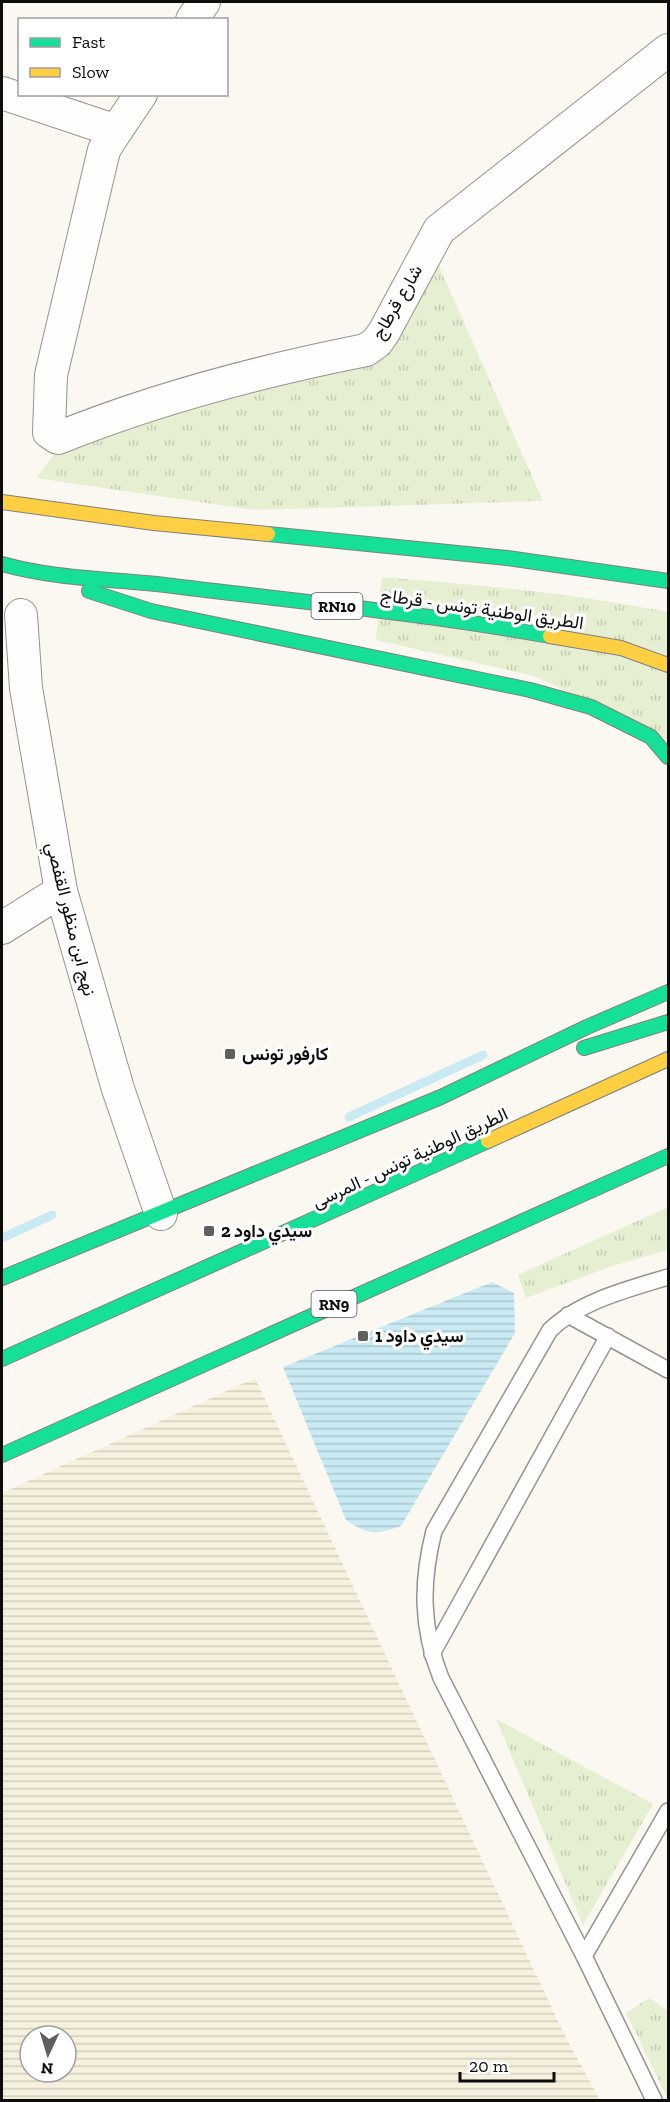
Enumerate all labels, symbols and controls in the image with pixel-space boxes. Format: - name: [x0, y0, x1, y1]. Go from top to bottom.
- legend: [18, 18, 228, 96]
- text: Fast: [72, 31, 105, 53]
- text: Slow: [72, 61, 109, 83]
- street label: شارع قرطاج: [367, 261, 428, 344]
- street label: الطريق الوطنية تونس - قرطاج: [379, 584, 585, 635]
- road number: RN10: [312, 593, 362, 619]
- street label: نهج ابن منظور القفصي: [37, 840, 101, 999]
- place label: كارفور تونس: [242, 1043, 328, 1065]
- marker: كارفور تونس: [223, 1047, 237, 1061]
- street label: الطريق الوطنية تونس - المرسى: [309, 1103, 511, 1213]
- place label: سيدي داود 2: [221, 1220, 312, 1246]
- marker: سيدي داود 2: [202, 1224, 216, 1238]
- road number: RN9: [312, 1291, 356, 1317]
- place label: سيدي داود 1: [375, 1325, 464, 1351]
- marker: سيدي داود 1: [356, 1329, 370, 1343]
- north arrow: [18, 2024, 78, 2084]
- scale bar: [460, 2045, 554, 2083]
- text: 20 m: [469, 2055, 509, 2077]
- text: N: [40, 2059, 54, 2078]

